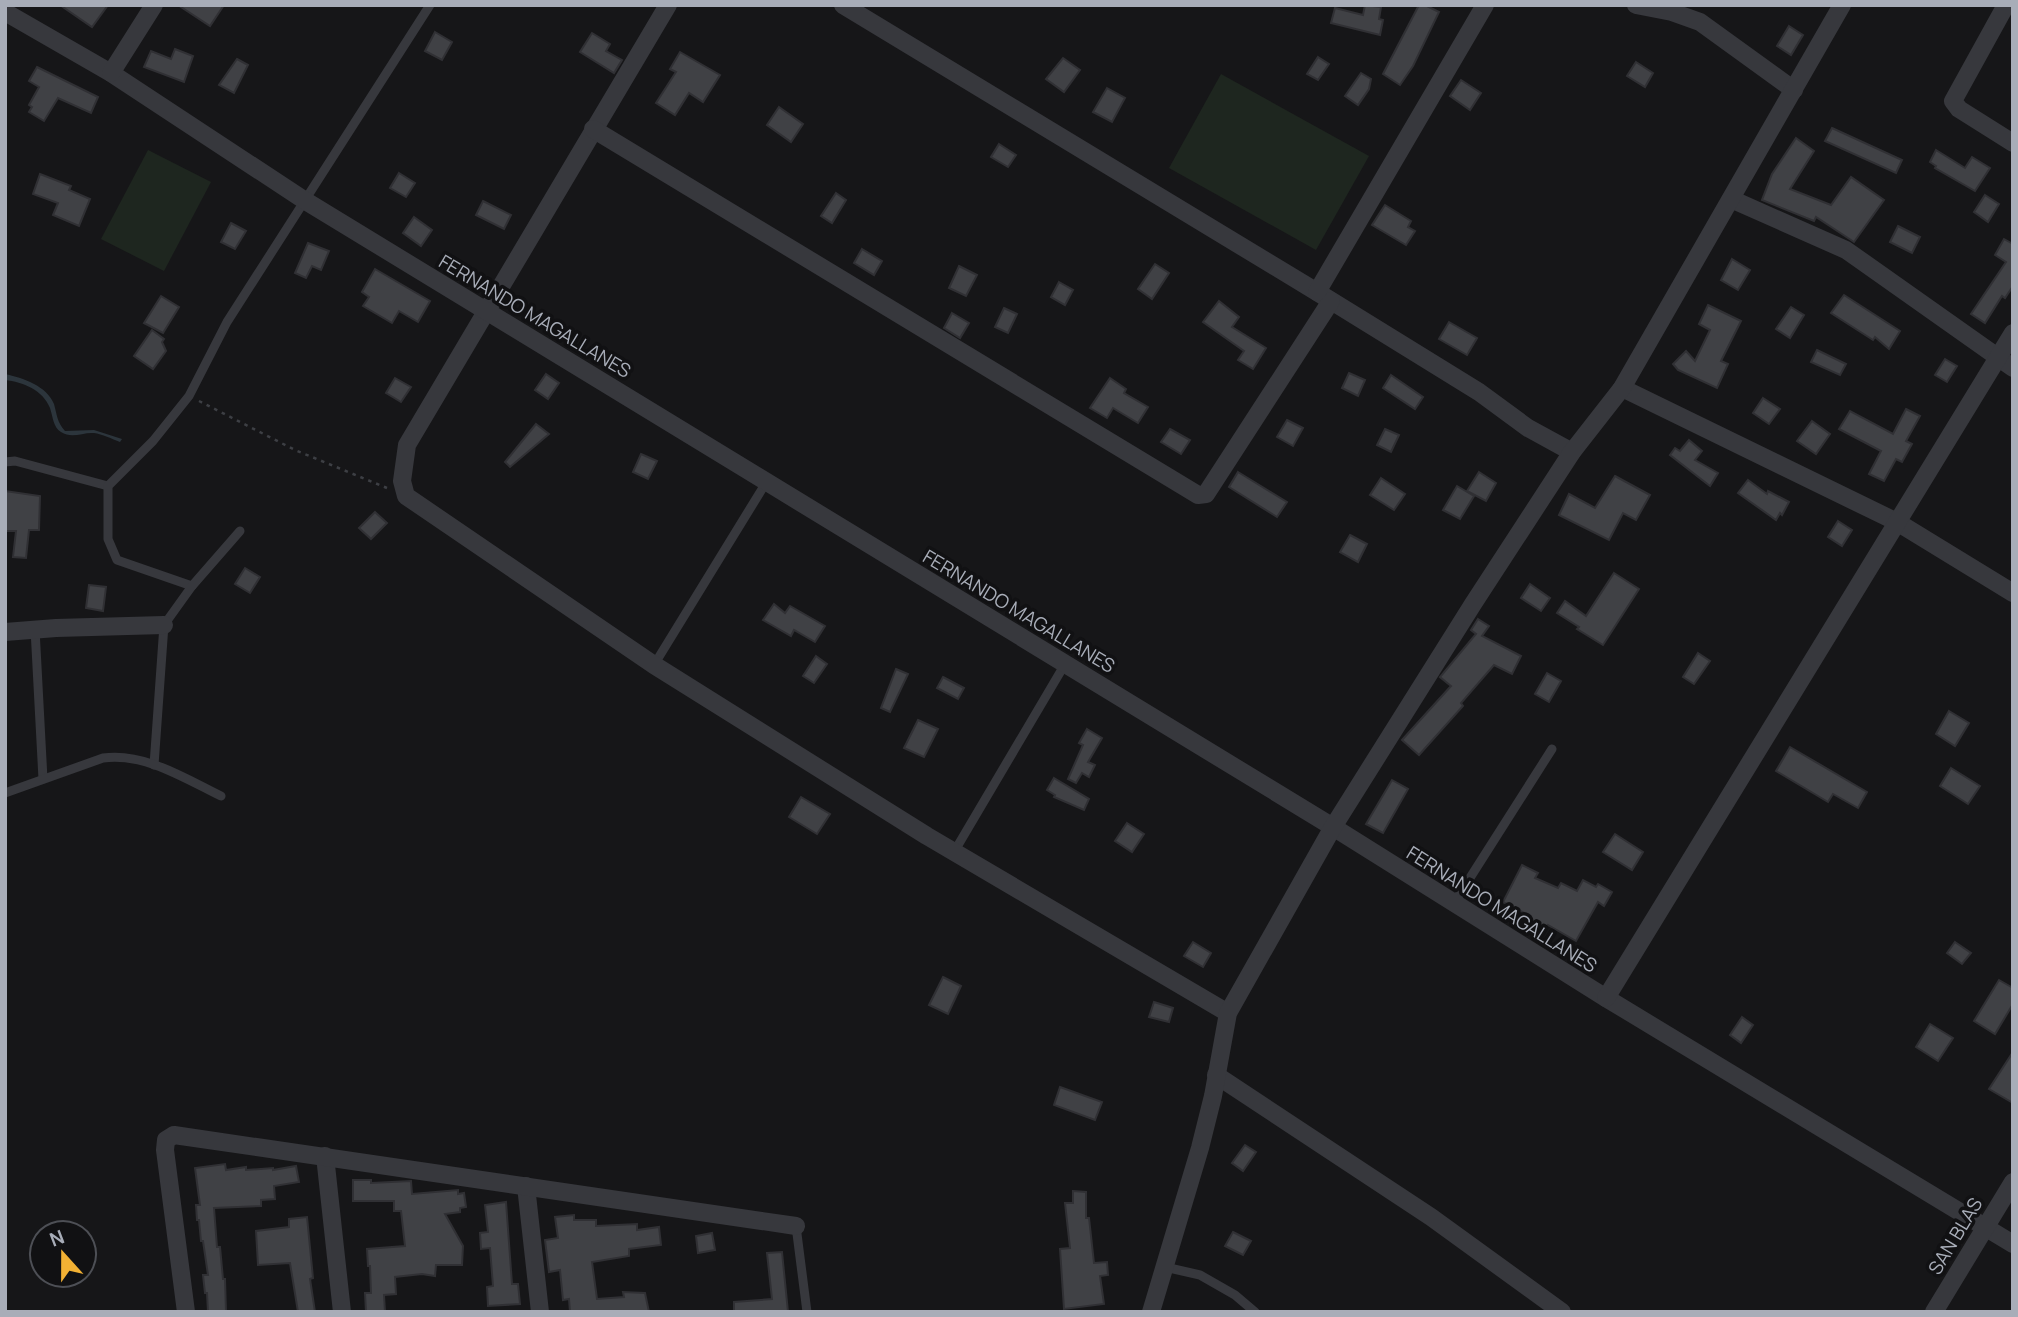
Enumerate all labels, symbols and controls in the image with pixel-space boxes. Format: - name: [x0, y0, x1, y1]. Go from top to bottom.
- street label: FERNANDO MAGALLANES: [434, 248, 636, 384]
- street label: FERNANDO MAGALLANES: [918, 543, 1120, 679]
- street label: FERNANDO MAGALLANES: [1402, 840, 1602, 978]
- street label: SAN BLAS: [1922, 1193, 1988, 1279]
- north arrow: [28, 1219, 98, 1289]
- text: N: [46, 1224, 68, 1253]

